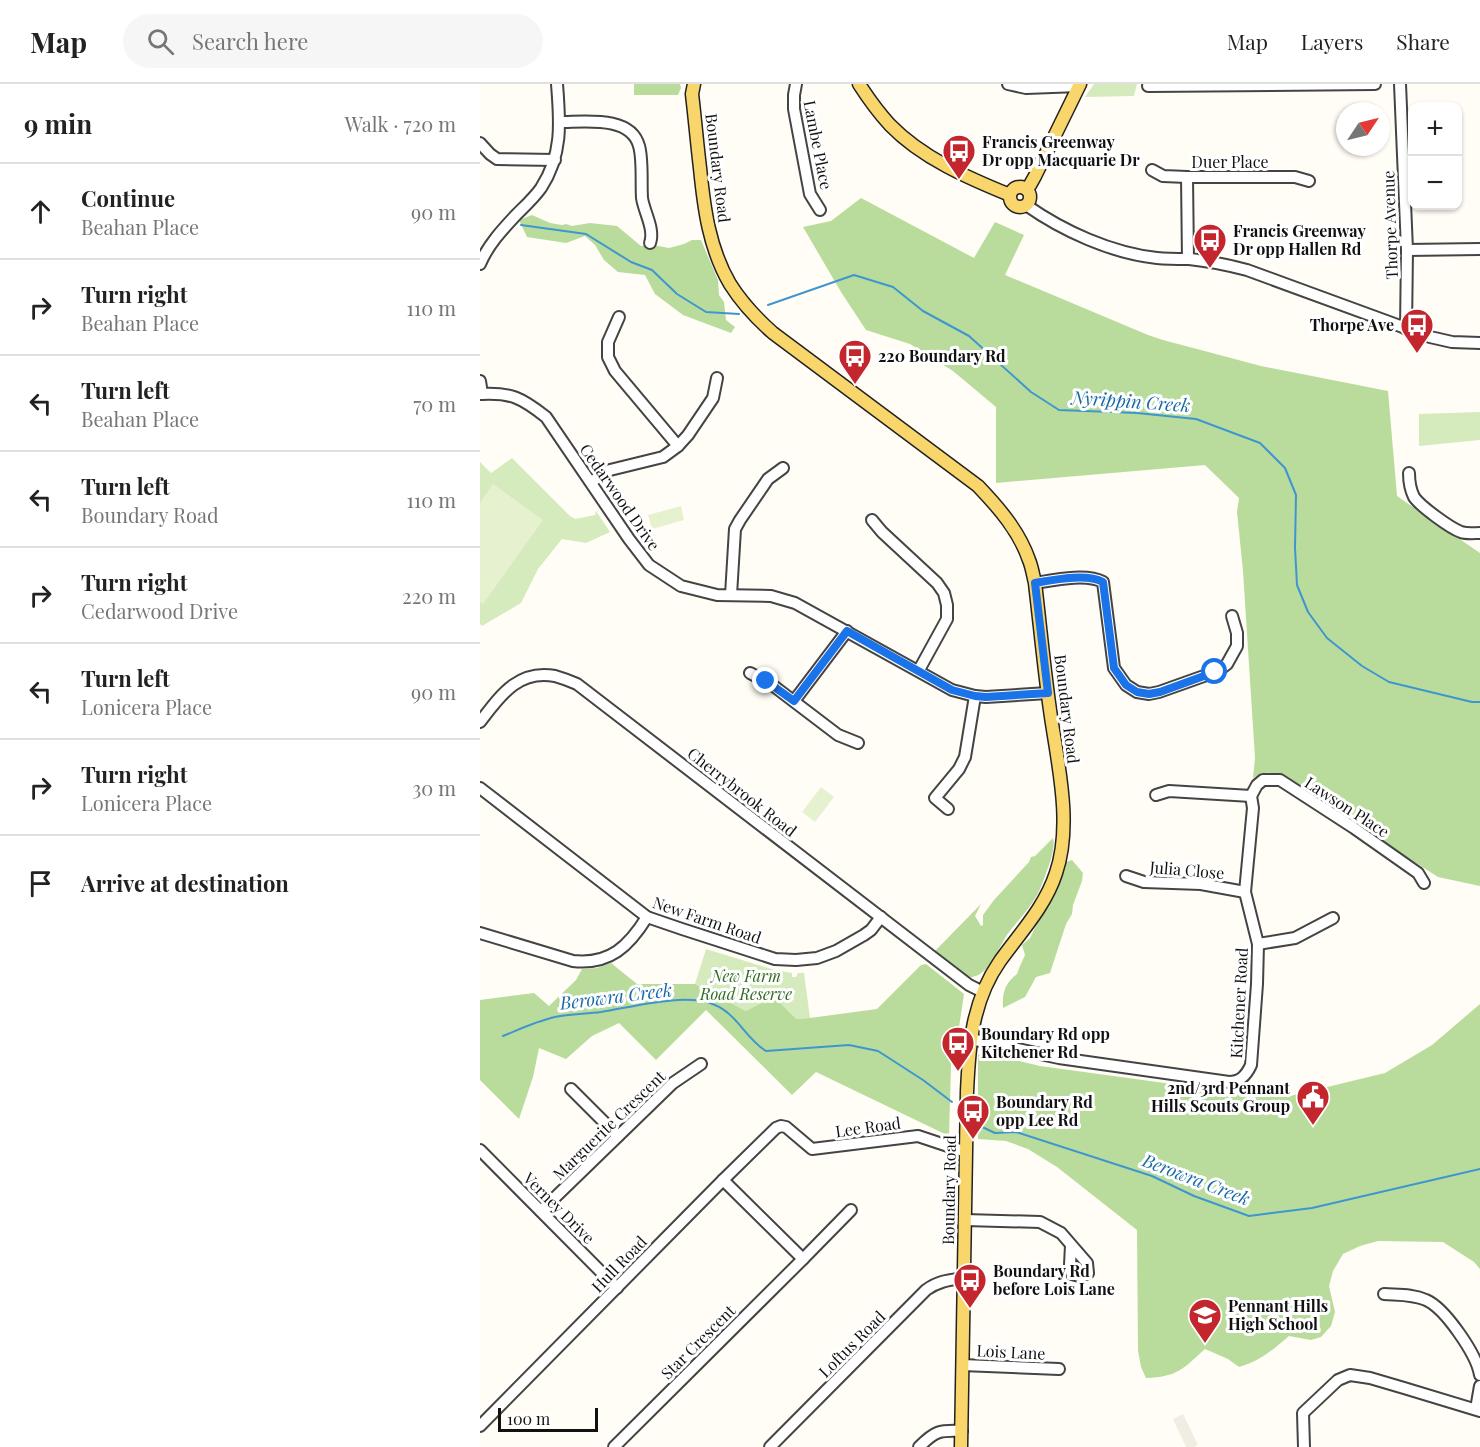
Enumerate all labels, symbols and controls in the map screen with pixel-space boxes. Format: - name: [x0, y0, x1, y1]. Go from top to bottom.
- search box: [123, 14, 543, 68]
- text: Map: [30, 23, 87, 60]
- icon: search: [144, 25, 177, 58]
- text: Search here: [192, 26, 308, 56]
- text: Map: [1227, 27, 1268, 55]
- text: Layers: [1301, 27, 1363, 55]
- text: Share: [1396, 27, 1450, 55]
- street label: Lambe Place: [800, 99, 837, 191]
- north arrow: [1336, 102, 1390, 156]
- map controls: [1408, 102, 1462, 210]
- button: +: [1408, 102, 1462, 156]
- text: 9 min: [24, 106, 92, 141]
- text: Walk · 720 m: [345, 110, 456, 137]
- street label: Boundary Road: [701, 112, 736, 224]
- place label: Francis Greenway Dr opp Macquarie Dr: [982, 131, 1140, 170]
- bus stop icon: Francis Greenway Dr opp Macquarie Dr: [941, 133, 977, 180]
- street label: Duer Place: [1191, 151, 1269, 172]
- button: −: [1408, 156, 1462, 210]
- street label: Thorpe Avenue: [1377, 170, 1402, 280]
- text: Continue: [81, 183, 175, 213]
- icon: ahead: [24, 195, 57, 228]
- text: 90 m: [411, 198, 456, 225]
- text: Beahan Place: [81, 213, 199, 240]
- place label: Francis Greenway Dr opp Hallen Rd: [1233, 220, 1366, 259]
- bus stop icon: Francis Greenway Dr opp Hallen Rd: [1192, 222, 1228, 269]
- text: Turn right: [81, 279, 187, 309]
- icon: right: [24, 291, 57, 324]
- text: 110 m: [406, 294, 456, 321]
- bus stop icon: Thorpe Ave: [1399, 307, 1435, 354]
- text: Beahan Place: [81, 309, 199, 336]
- place label: Thorpe Ave: [1310, 314, 1394, 335]
- bus stop icon: 220 Boundary Rd: [837, 338, 873, 385]
- place label: 220 Boundary Rd: [878, 345, 1006, 366]
- text: Turn left: [81, 375, 170, 405]
- water label: Nyrippin Creek: [1069, 385, 1191, 417]
- icon: left: [24, 387, 57, 420]
- text: 70 m: [413, 390, 456, 417]
- text: Beahan Place: [81, 405, 199, 432]
- street label: Cedarwood Drive: [576, 439, 665, 554]
- text: Turn left: [81, 471, 170, 501]
- icon: left: [24, 483, 57, 516]
- text: 110 m: [406, 486, 456, 513]
- text: Boundary Road: [81, 501, 219, 528]
- text: Turn right: [81, 567, 187, 597]
- icon: right: [24, 579, 57, 612]
- text: 220 m: [402, 582, 456, 609]
- text: Cedarwood Drive: [81, 597, 238, 624]
- street label: Boundary Road: [1050, 653, 1085, 765]
- route start: [1201, 658, 1227, 684]
- text: Turn left: [81, 663, 170, 693]
- route end: [752, 667, 778, 693]
- icon: left: [24, 675, 57, 708]
- text: 90 m: [411, 678, 456, 705]
- text: Lonicera Place: [81, 693, 212, 720]
- street label: Cherrybrook Road: [683, 742, 801, 841]
- text: Turn right: [81, 759, 187, 789]
- icon: right: [24, 771, 57, 804]
- street label: Lawson Place: [1301, 771, 1393, 842]
- text: 30 m: [412, 774, 456, 801]
- text: Lonicera Place: [81, 789, 212, 816]
- street label: Julia Close: [1148, 856, 1225, 883]
- icon: arrive: [24, 867, 57, 900]
- text: Arrive at destination: [81, 868, 289, 898]
- street label: New Farm Road: [650, 891, 764, 948]
- street label: Kitchener Road: [1225, 947, 1252, 1059]
- park label: New Farm Road Reserve: [699, 965, 792, 1004]
- water label: Berowra Creek: [557, 977, 673, 1015]
- place label: Boundary Rd opp Kitchener Rd: [981, 1023, 1110, 1062]
- bus stop icon: Boundary Rd opp Kitchener Rd: [940, 1025, 976, 1072]
- street label: Marguerite Crescent: [548, 1065, 670, 1184]
- place label: 2nd/3rd Pennant Hills Scouts Group: [1151, 1077, 1290, 1116]
- public building icon: 2nd/3rd Pennant Hills Scouts Group: [1295, 1079, 1331, 1126]
- place label: Boundary Rd opp Lee Rd: [996, 1091, 1093, 1130]
- bus stop icon: Boundary Rd opp Lee Rd: [955, 1093, 991, 1140]
- street label: Lee Road: [834, 1112, 902, 1141]
- street label: Boundary Road: [937, 1135, 960, 1245]
- water label: Berowra Creek: [1138, 1147, 1253, 1210]
- street label: Verney Drive: [518, 1167, 600, 1248]
- street label: Hull Road: [587, 1231, 651, 1296]
- place label: Boundary Rd before Lois Lane: [993, 1260, 1115, 1299]
- bus stop icon: Boundary Rd before Lois Lane: [952, 1262, 988, 1309]
- place label: Pennant Hills High School: [1228, 1295, 1328, 1334]
- school or university icon: Pennant Hills High School: [1187, 1297, 1223, 1344]
- street label: Star Crescent: [656, 1300, 740, 1383]
- street label: Loftus Road: [814, 1306, 889, 1381]
- street label: Lois Lane: [976, 1339, 1046, 1364]
- scale bar: [498, 1405, 598, 1432]
- text: 100 m: [507, 1408, 550, 1429]

